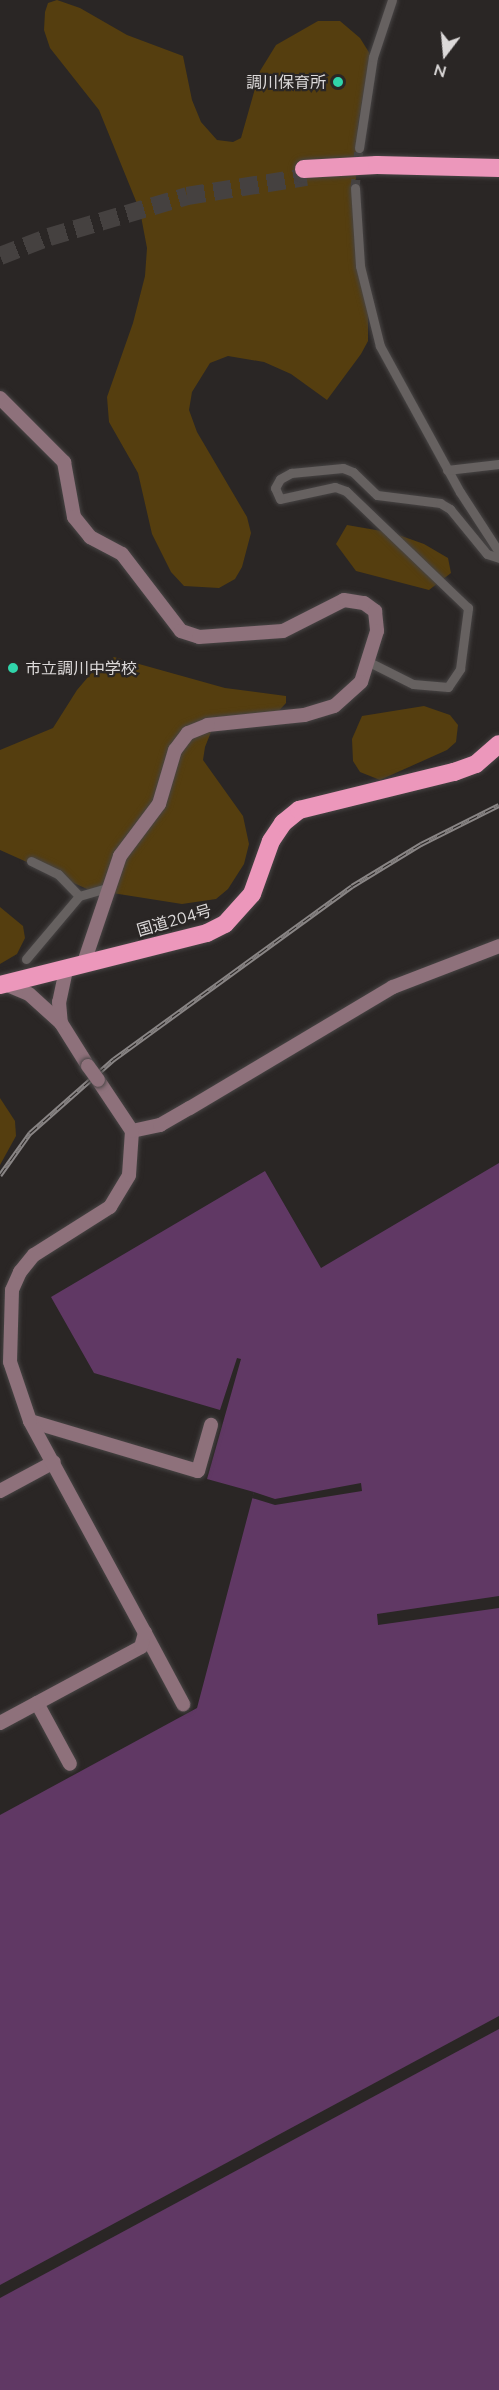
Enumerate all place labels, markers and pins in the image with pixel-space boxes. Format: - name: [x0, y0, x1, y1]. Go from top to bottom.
- place label: 調川保育所: [246, 72, 326, 92]
- marker: 調川保育所: [331, 75, 345, 89]
- place label: 市立調川中学校: [25, 658, 137, 678]
- marker: 市立調川中学校: [6, 661, 20, 675]

